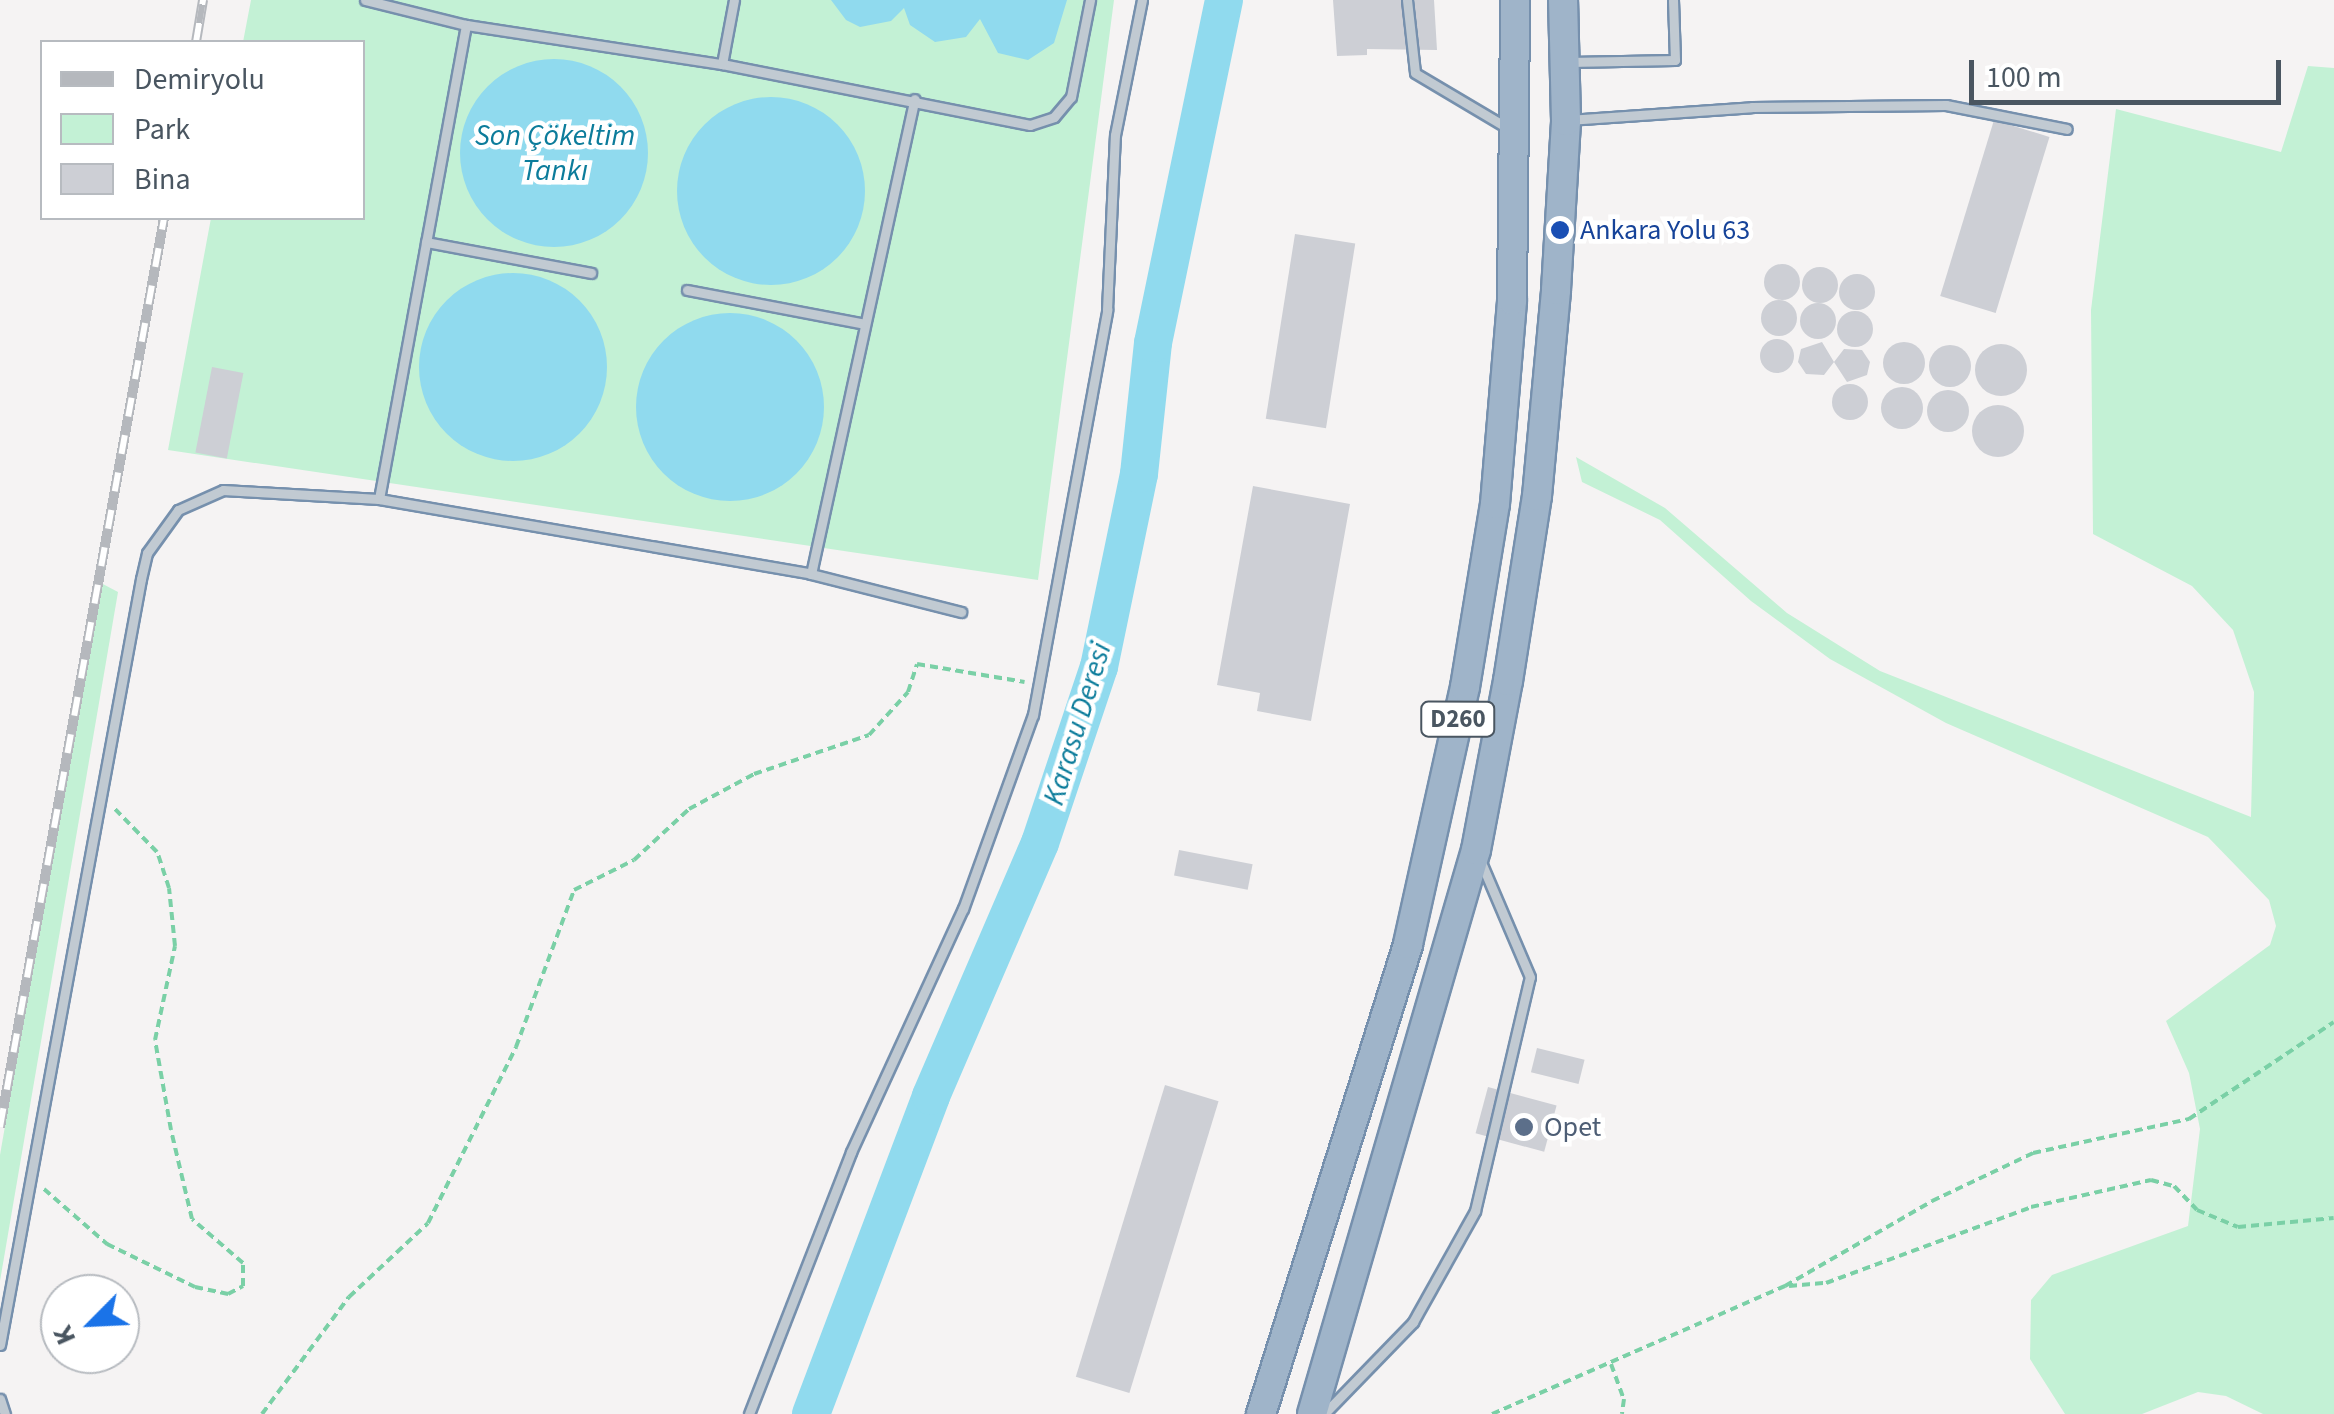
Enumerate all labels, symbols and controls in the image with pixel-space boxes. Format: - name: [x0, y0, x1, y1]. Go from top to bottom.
- legend: [40, 40, 365, 220]
- scale bar: [1974, 40, 2286, 102]
- text: 100 m: [1986, 56, 2062, 99]
- text: Demiryolu: [134, 58, 265, 101]
- text: Park: [134, 108, 190, 151]
- water label: Son Çökeltim Tankı: [475, 118, 635, 188]
- text: Bina: [134, 158, 191, 201]
- place label: Ankara Yolu 63: [1580, 213, 1750, 247]
- marker: Ankara Yolu 63: [1549, 219, 1571, 241]
- water label: Karasu Deresi: [1036, 638, 1120, 810]
- road number: D260: [1418, 699, 1498, 739]
- place label: Opet: [1544, 1110, 1601, 1144]
- marker: Opet: [1513, 1116, 1535, 1138]
- north arrow: [40, 1274, 140, 1374]
- text: K: [43, 1319, 86, 1351]

